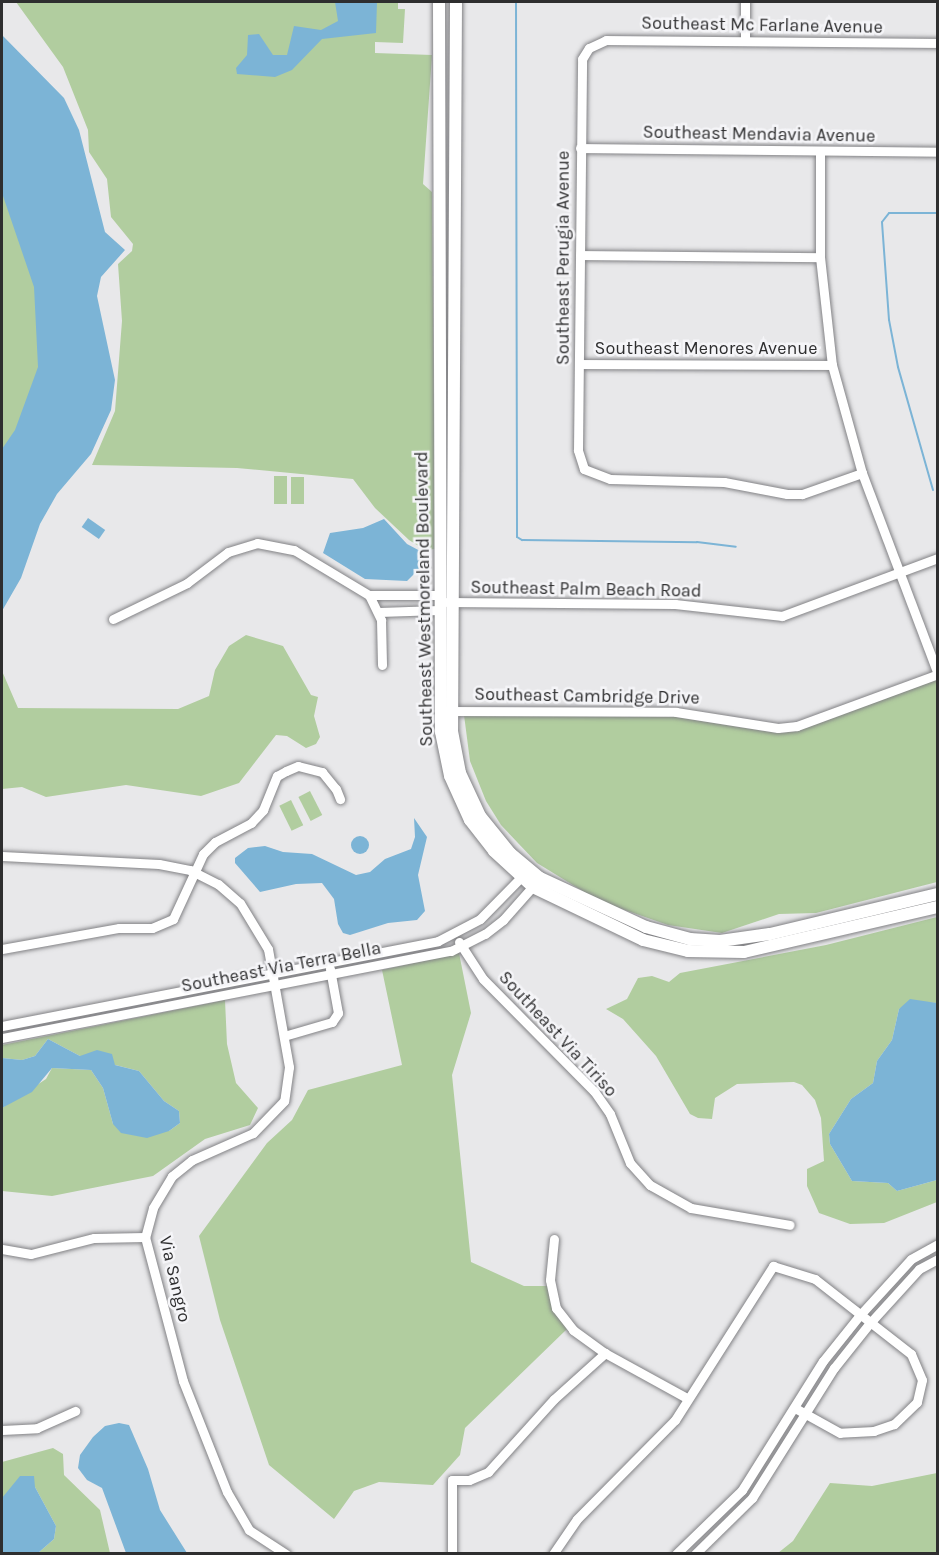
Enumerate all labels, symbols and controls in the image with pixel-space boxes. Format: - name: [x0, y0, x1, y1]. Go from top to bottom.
- street label: Southeast Mc Farlane Avenue: [641, 12, 883, 38]
- street label: Southeast Mendavia Avenue: [642, 121, 876, 147]
- street label: Southeast Perugia Avenue: [552, 151, 574, 365]
- street label: Southeast Menores Avenue: [595, 337, 817, 359]
- street label: Southeast Westmoreland Boulevard: [411, 451, 437, 747]
- street label: Southeast Palm Beach Road: [470, 576, 702, 602]
- street label: Southeast Cambridge Drive: [474, 683, 700, 709]
- street label: Southeast Via Terra Bella: [179, 937, 383, 997]
- street label: Southeast Via Tiriso: [494, 967, 622, 1101]
- street label: Via Sangro: [155, 1234, 195, 1324]

